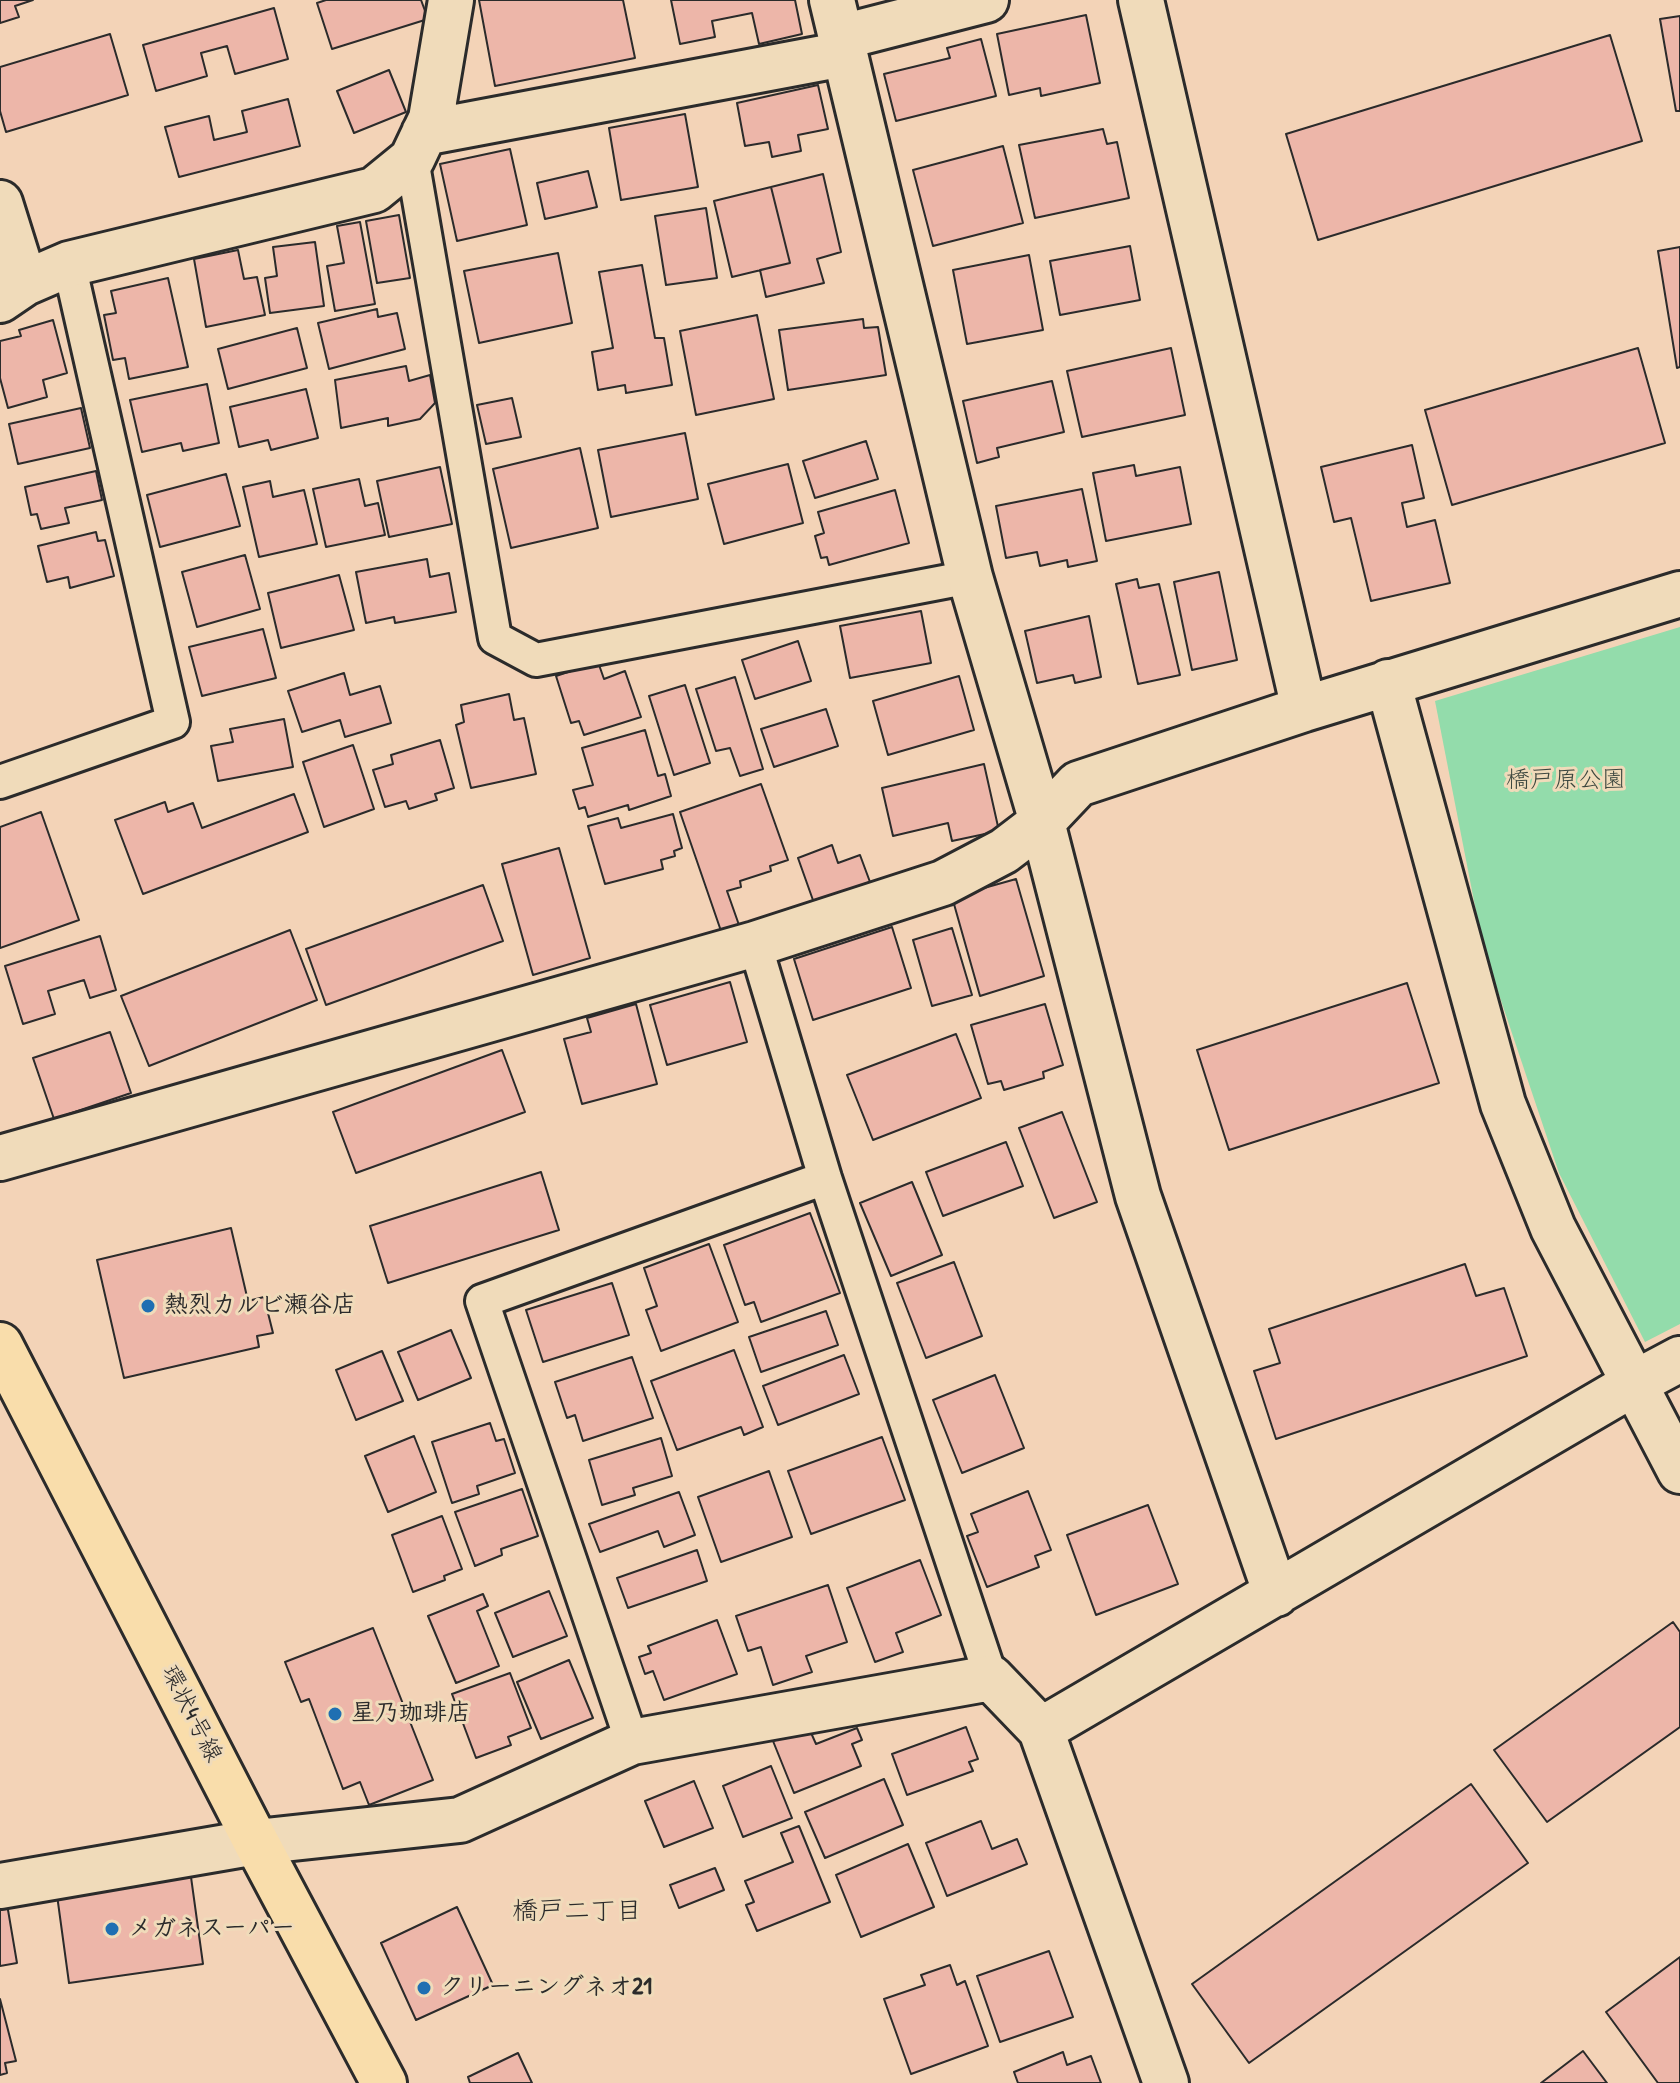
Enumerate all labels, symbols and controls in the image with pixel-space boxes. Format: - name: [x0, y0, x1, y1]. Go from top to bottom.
- park label: 橋戸原公園: [1506, 767, 1626, 795]
- place label: 熱烈カルビ瀬谷店: [164, 1292, 356, 1320]
- marker: 熱烈カルビ瀬谷店: [139, 1297, 157, 1315]
- street label: 環状4号線: [154, 1661, 228, 1767]
- place label: 星乃珈琲店: [351, 1700, 471, 1728]
- marker: 星乃珈琲店: [326, 1705, 344, 1723]
- district label: 橋戸二丁目: [512, 1896, 642, 1928]
- place label: メガネスーパー: [128, 1915, 295, 1943]
- marker: メガネスーパー: [103, 1920, 121, 1938]
- place label: クリーニングネオ21: [440, 1974, 652, 2002]
- marker: クリーニングネオ21: [415, 1979, 433, 1997]

